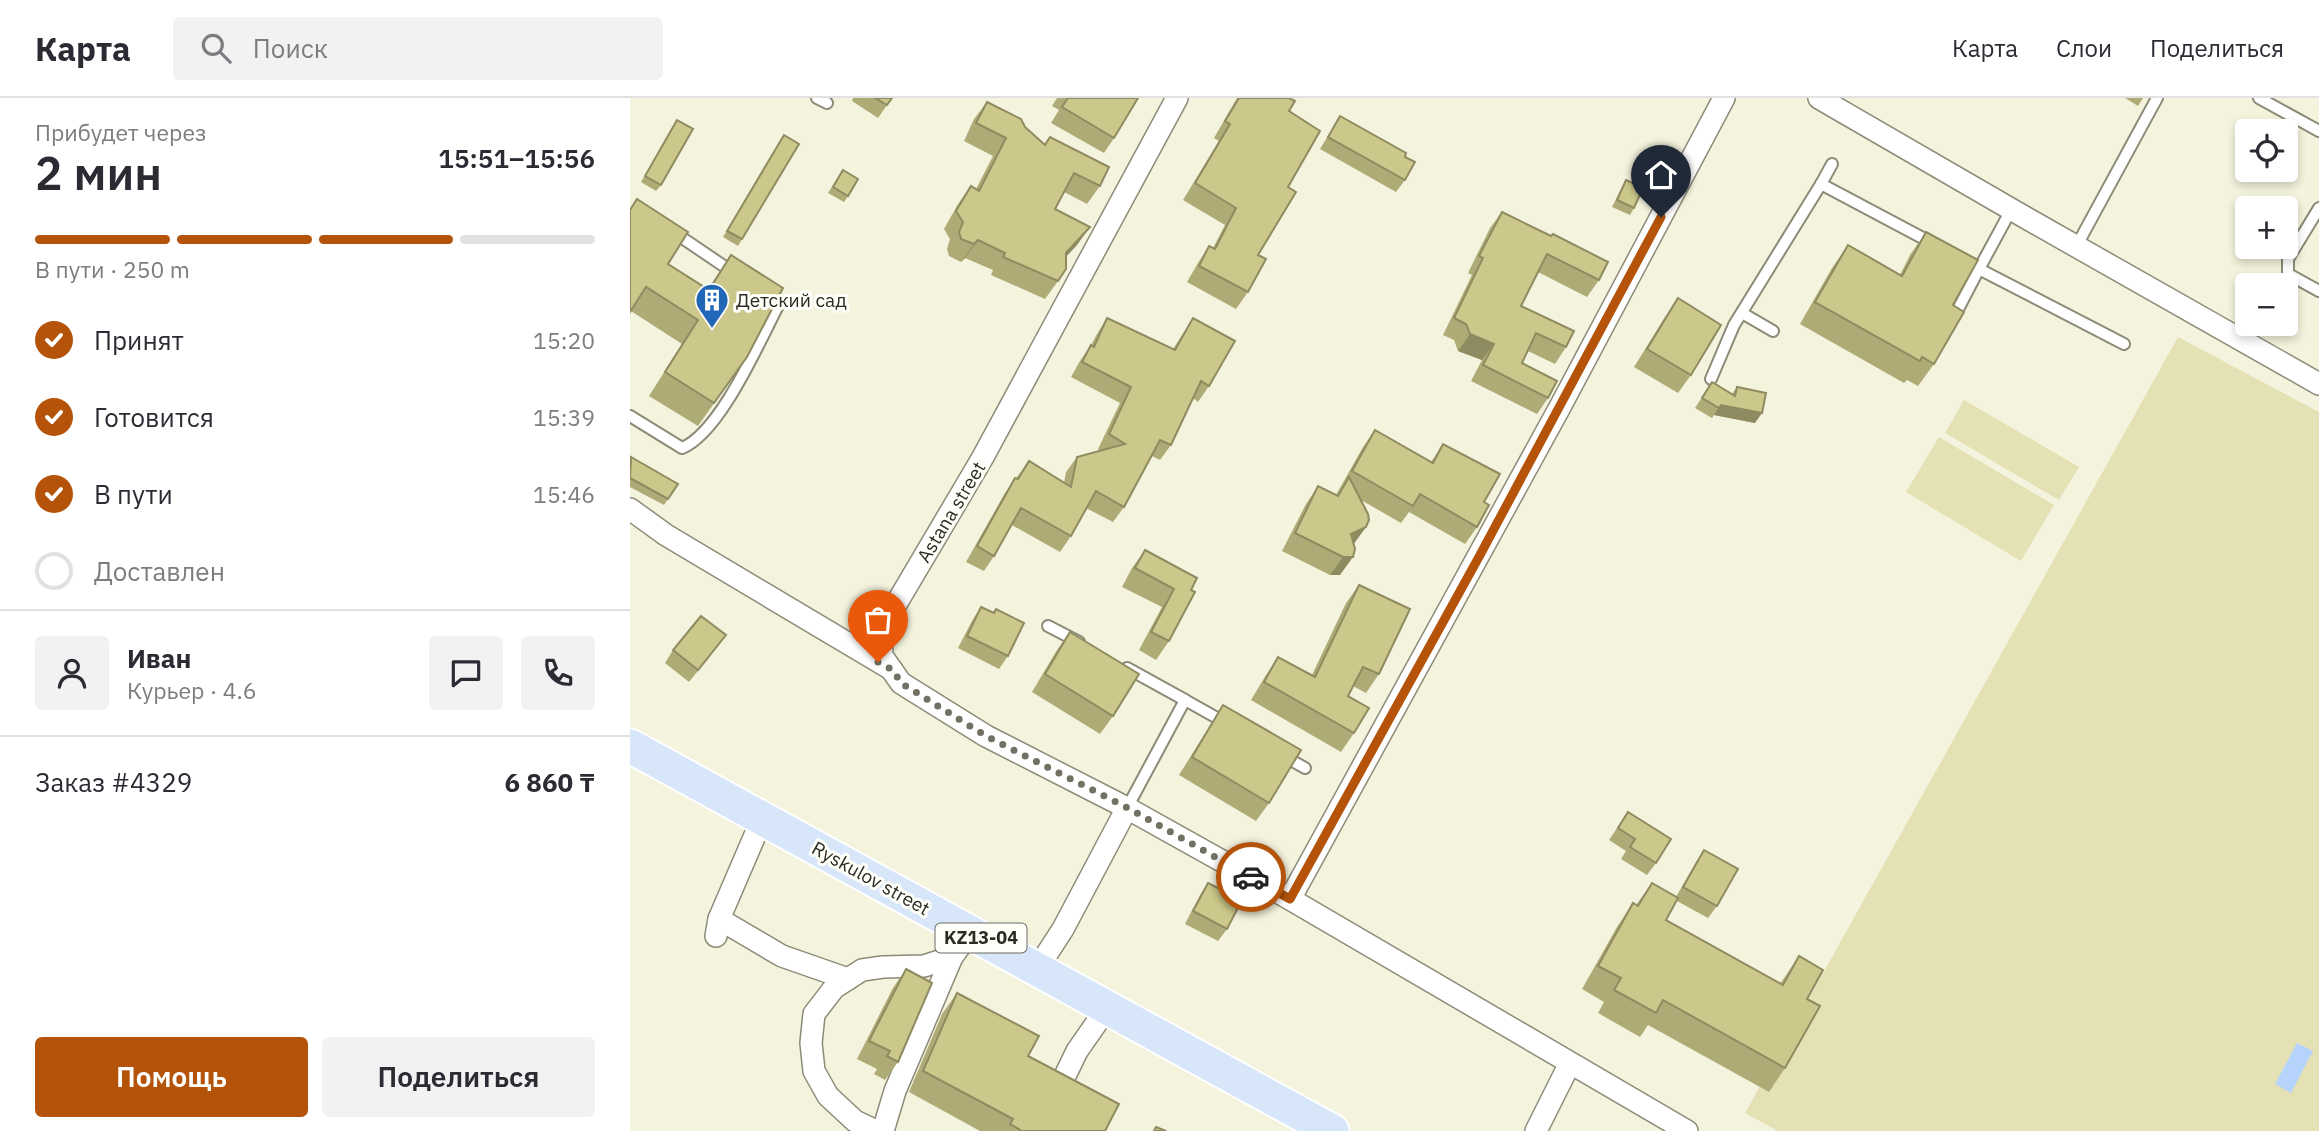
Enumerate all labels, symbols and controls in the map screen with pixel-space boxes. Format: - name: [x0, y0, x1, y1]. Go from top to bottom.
- search box: [173, 17, 663, 80]
- text: Карта: [35, 27, 131, 70]
- icon: search: [197, 29, 235, 67]
- text: Поиск: [253, 31, 328, 65]
- text: Карта: [1952, 32, 2018, 64]
- text: Слои: [2056, 32, 2112, 64]
- text: Поделиться: [2150, 32, 2284, 64]
- text: Прибудет через: [35, 117, 207, 147]
- map controls: [2235, 119, 2298, 336]
- button: locate: [2235, 119, 2298, 182]
- text: 15:51–15:56: [438, 141, 595, 175]
- text: 2 мин: [35, 143, 162, 203]
- pin: [1631, 145, 1691, 217]
- icon: home: [1642, 156, 1680, 194]
- button: +: [2235, 196, 2298, 259]
- text: В пути · 250 m: [35, 254, 190, 284]
- button: −: [2235, 273, 2298, 336]
- building icon: Детский сад: [693, 281, 731, 330]
- place label: Детский сад: [736, 288, 847, 312]
- icon: check: [35, 321, 73, 359]
- text: Принят: [94, 323, 184, 357]
- text: 15:20: [533, 325, 595, 355]
- icon: check: [35, 398, 73, 436]
- text: Готовится: [94, 400, 214, 434]
- text: 15:39: [533, 402, 595, 432]
- street label: Astana street: [911, 457, 991, 567]
- icon: check: [35, 475, 73, 513]
- text: В пути: [94, 477, 173, 511]
- text: 15:46: [533, 479, 595, 509]
- text: Доставлен: [94, 554, 225, 588]
- pin: [848, 590, 908, 662]
- icon: bag: [859, 601, 897, 639]
- button: person: [35, 636, 109, 710]
- button: chat: [429, 636, 503, 710]
- button: phone: [521, 636, 595, 710]
- text: Иван: [127, 641, 192, 675]
- text: Курьер · 4.6: [127, 675, 257, 705]
- text: Заказ #4329: [35, 765, 192, 799]
- text: 6 860 ₸: [505, 765, 595, 799]
- street label: Ryskulov street: [808, 836, 934, 920]
- courier: [1216, 842, 1286, 912]
- icon: car: [1232, 858, 1270, 896]
- road number: KZ13-04: [936, 924, 1026, 952]
- button: Помощь: [35, 1037, 308, 1117]
- button: Поделиться: [322, 1037, 595, 1117]

